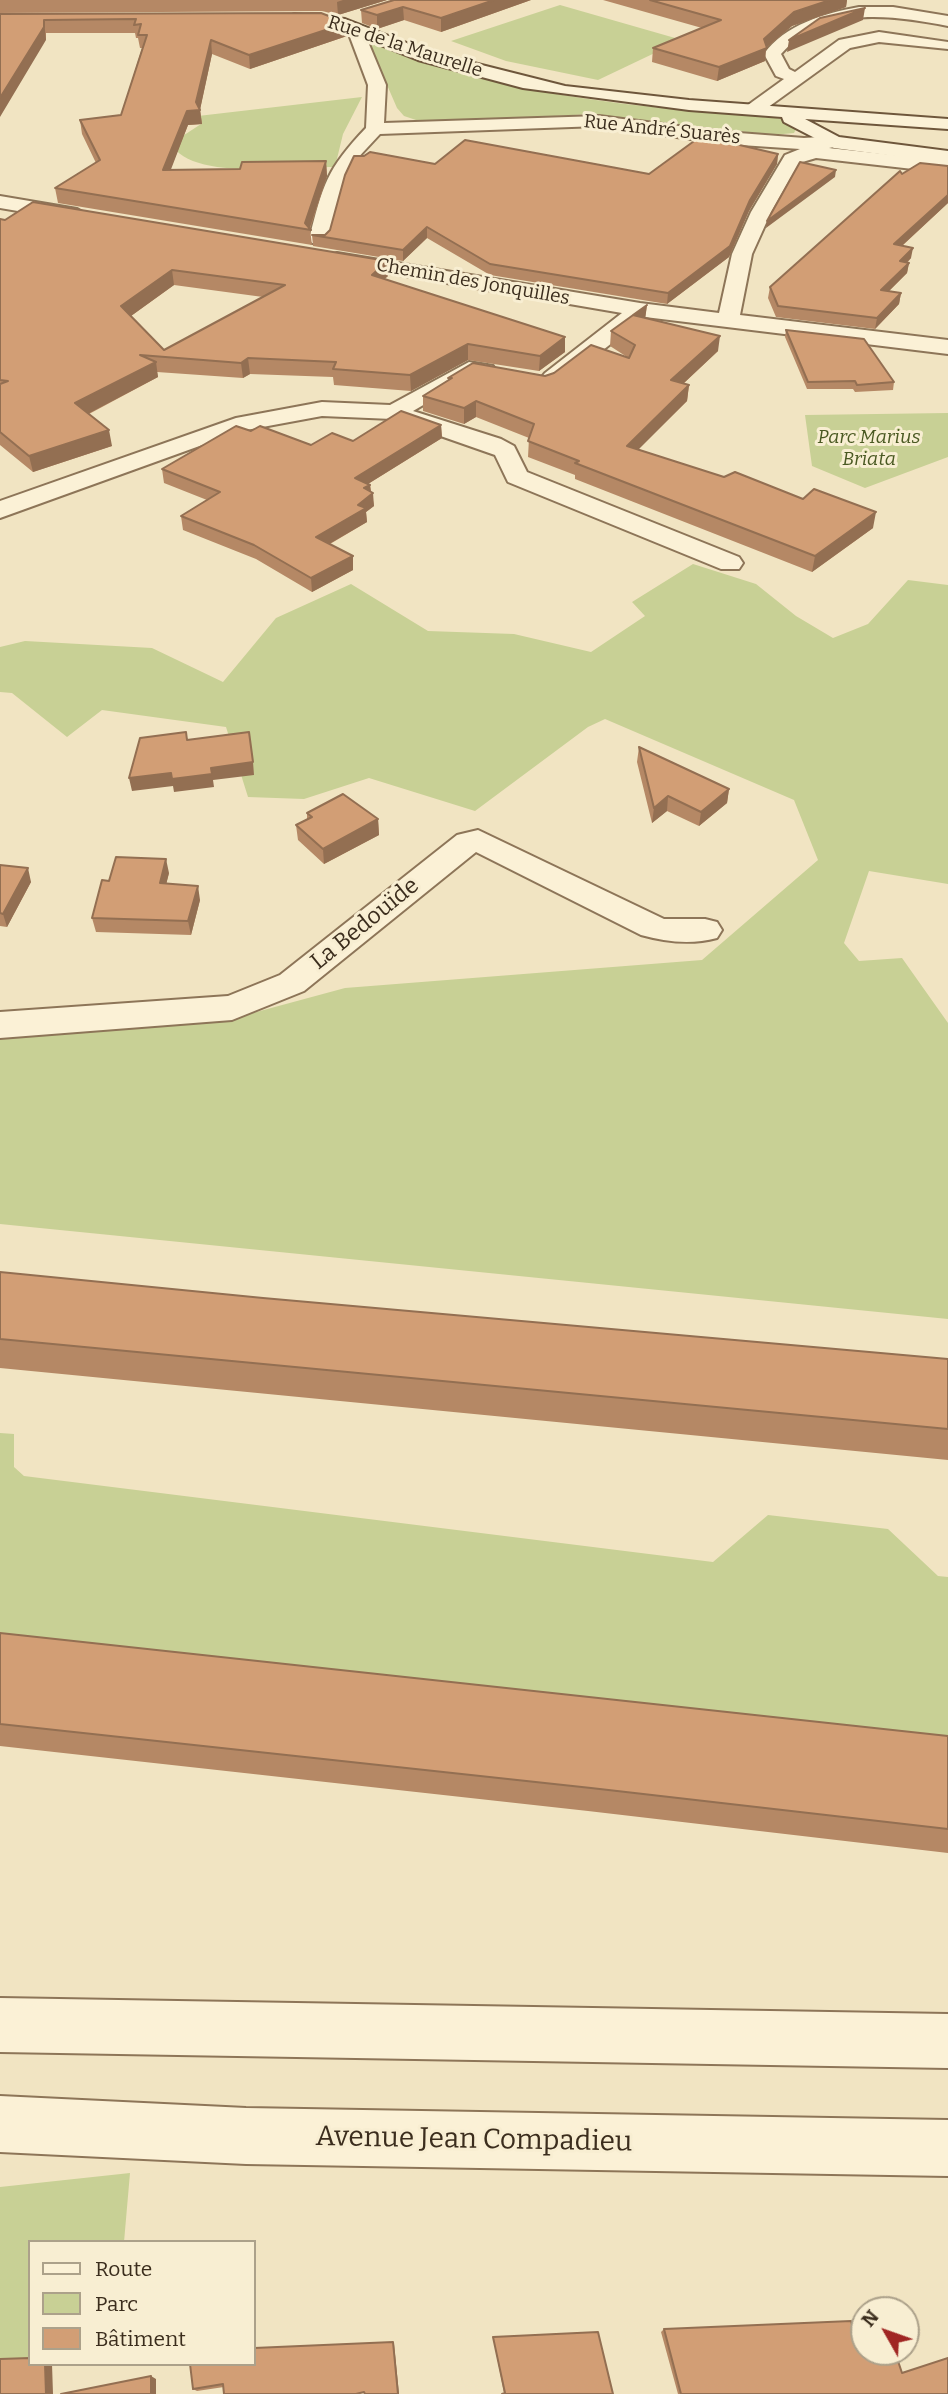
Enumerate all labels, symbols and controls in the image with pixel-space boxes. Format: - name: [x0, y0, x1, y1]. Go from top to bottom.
- street label: Rue de la Maurelle: [325, 11, 485, 83]
- street label: Rue André Suarès: [583, 110, 741, 150]
- street label: Chemin des Jonquilles: [375, 254, 571, 310]
- park label: Parc Marius Briata: [817, 427, 921, 471]
- street label: La Bedouïde: [305, 872, 425, 976]
- street label: Avenue Jean Compadieu: [315, 2120, 633, 2160]
- legend: [28, 2240, 256, 2366]
- text: Route: [95, 2256, 152, 2282]
- text: Parc: [95, 2291, 138, 2317]
- north arrow: [850, 2296, 920, 2366]
- text: N: [857, 2305, 884, 2331]
- text: Bâtiment: [95, 2326, 186, 2352]

